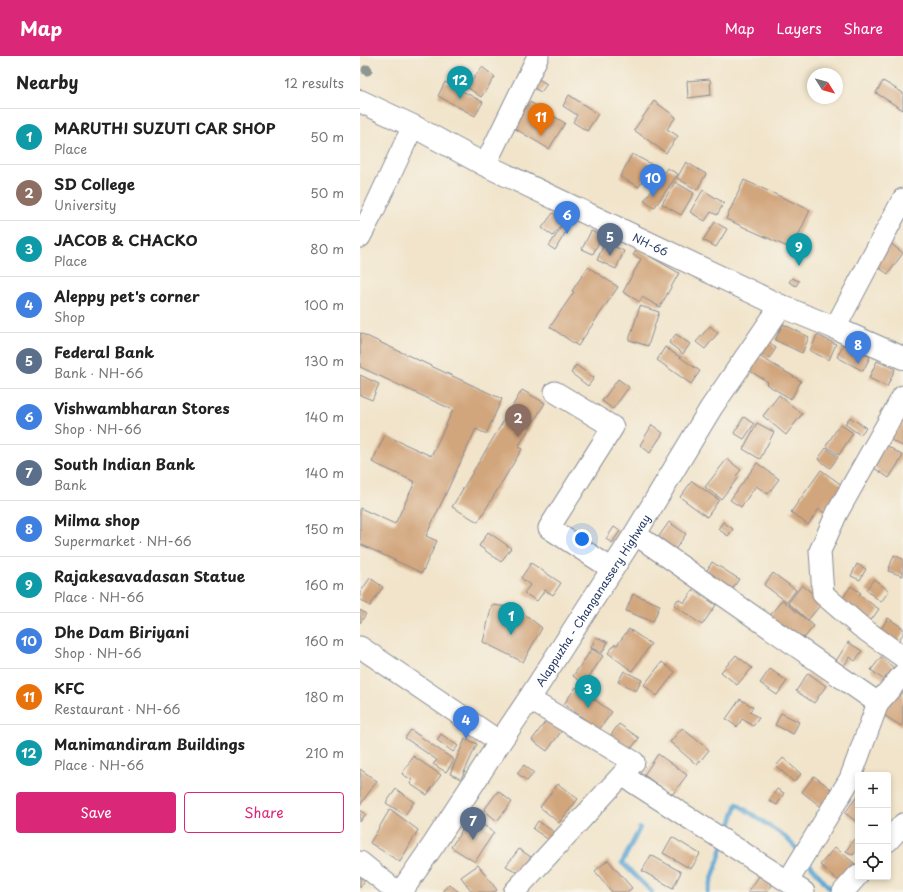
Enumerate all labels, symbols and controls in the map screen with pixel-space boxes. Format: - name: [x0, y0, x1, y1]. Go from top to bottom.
- text: Map: [20, 14, 62, 42]
- text: Map: [725, 18, 755, 39]
- text: Layers: [777, 18, 822, 39]
- text: Share: [844, 18, 883, 39]
- pin: 12: [447, 66, 473, 99]
- north arrow: [807, 68, 843, 104]
- text: Nearby: [16, 69, 78, 95]
- text: 12 results: [284, 73, 344, 92]
- pin: 11: [528, 103, 554, 136]
- text: MARUTHI SUZUTI CAR SHOP: [54, 116, 275, 139]
- text: 1: [26, 127, 32, 146]
- text: 50 m: [310, 127, 344, 146]
- text: Place: [54, 139, 87, 158]
- pin: 10: [640, 164, 666, 197]
- text: SD College: [54, 172, 135, 195]
- text: 2: [24, 183, 34, 202]
- text: 50 m: [310, 183, 344, 202]
- text: University: [54, 195, 116, 214]
- pin: 6: [554, 201, 580, 234]
- pin: 5: [597, 223, 623, 256]
- text: JACOB & CHACKO: [54, 228, 198, 251]
- street label: NH-66: [630, 228, 671, 260]
- pin: 9: [786, 233, 812, 266]
- text: 3: [25, 239, 33, 258]
- text: 80 m: [310, 239, 344, 258]
- text: Place: [54, 251, 87, 270]
- text: Aleppy pet's corner: [54, 284, 200, 307]
- text: 4: [25, 295, 33, 314]
- text: 100 m: [304, 295, 344, 314]
- text: Shop: [54, 307, 85, 326]
- pin: 8: [845, 331, 871, 364]
- text: Federal Bank: [54, 340, 154, 363]
- text: 5: [25, 351, 33, 370]
- text: 130 m: [305, 351, 344, 370]
- text: Bank · NH-66: [54, 363, 143, 382]
- text: Vishwambharan Stores: [54, 396, 230, 419]
- pin: 2: [505, 404, 531, 437]
- text: 6: [24, 407, 34, 426]
- text: 140 m: [305, 407, 344, 426]
- text: Shop · NH-66: [54, 419, 142, 438]
- text: South Indian Bank: [54, 452, 195, 475]
- text: 7: [25, 463, 33, 482]
- text: 140 m: [305, 463, 344, 482]
- text: Bank: [54, 475, 87, 494]
- text: Milma shop: [54, 508, 140, 531]
- street label: Alappuzha - Changanassery Highway: [531, 511, 654, 690]
- text: 8: [25, 519, 33, 538]
- text: 150 m: [305, 519, 344, 538]
- your location: [572, 529, 592, 549]
- text: Supermarket · NH-66: [54, 531, 192, 550]
- text: Rajakesavadasan Statue: [54, 564, 245, 587]
- text: 9: [25, 575, 33, 594]
- text: 160 m: [305, 575, 344, 594]
- text: Place · NH-66: [54, 587, 144, 606]
- pin: 1: [498, 602, 524, 635]
- text: Dhe Dam Biriyani: [54, 620, 189, 643]
- text: 10: [21, 631, 37, 650]
- text: 160 m: [305, 631, 344, 650]
- text: Shop · NH-66: [54, 643, 142, 662]
- pin: 3: [575, 675, 601, 708]
- text: KFC: [54, 676, 85, 699]
- text: 11: [23, 687, 35, 706]
- text: 180 m: [305, 687, 344, 706]
- text: Restaurant · NH-66: [54, 699, 180, 718]
- pin: 4: [453, 706, 479, 739]
- text: Manimandiram Buildings: [54, 732, 245, 755]
- text: 12: [21, 743, 37, 762]
- text: 210 m: [305, 743, 344, 762]
- text: Place · NH-66: [54, 755, 144, 774]
- map controls: [855, 772, 891, 880]
- button: +: [855, 772, 891, 808]
- button: Save: [16, 792, 176, 833]
- button: Share: [184, 792, 344, 833]
- pin: 7: [460, 807, 486, 840]
- button: −: [855, 808, 891, 844]
- button: locate: [855, 844, 891, 880]

